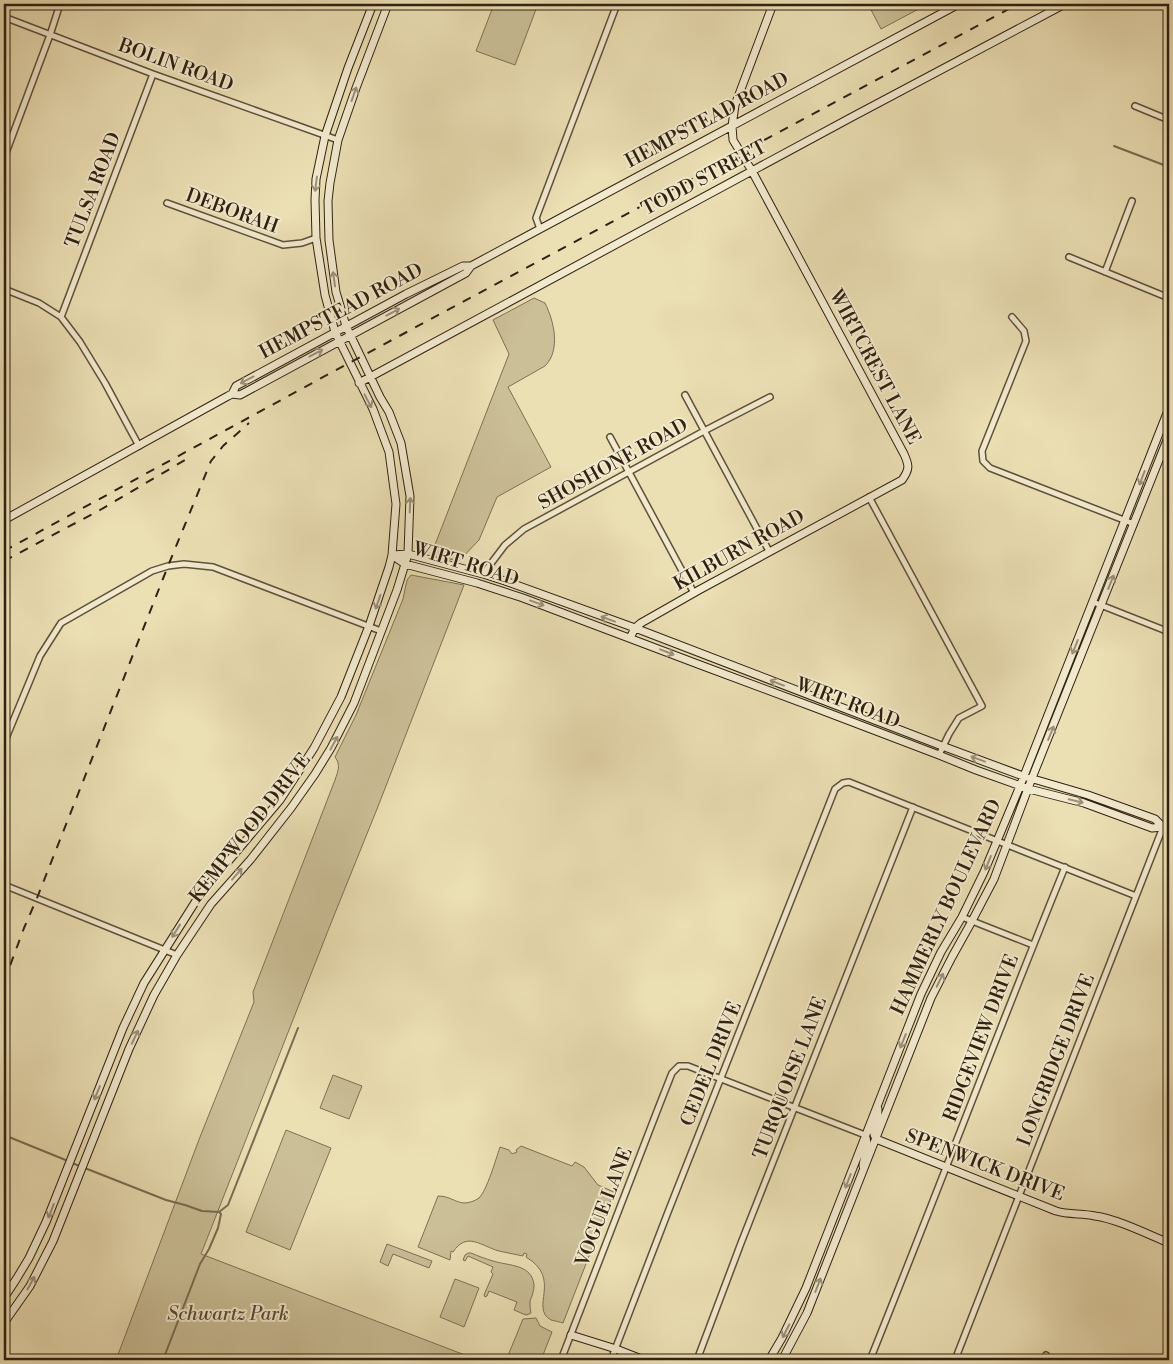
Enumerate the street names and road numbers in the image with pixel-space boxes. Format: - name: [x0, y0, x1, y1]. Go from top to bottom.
- street label: BOLIN ROAD: [114, 33, 237, 97]
- street label: HEMPSTEAD ROAD: [621, 67, 793, 173]
- street label: TULSA ROAD: [60, 129, 126, 251]
- street label: TODD STREET: [637, 135, 771, 221]
- street label: DEBORAH: [182, 183, 282, 239]
- street label: HEMPSTEAD ROAD: [255, 258, 427, 364]
- street label: WIRTCREST LANE: [824, 285, 926, 449]
- street label: SHOSHONE ROAD: [534, 413, 692, 515]
- street label: KILBURN ROAD: [669, 504, 809, 596]
- street label: WIRT ROAD: [409, 536, 522, 591]
- street label: WIRT ROAD: [792, 672, 903, 734]
- street label: KEMPWOOD DRIVE: [184, 748, 316, 908]
- street label: HAMMERLY BOULEVARD: [885, 795, 1007, 1019]
- street label: RIDGEVIEW DRIVE: [938, 951, 1024, 1125]
- street label: LONGRIDGE DRIVE: [1012, 970, 1100, 1150]
- street label: TURQUOISE LANE: [748, 993, 832, 1163]
- street label: CEDEL DRIVE: [675, 998, 747, 1130]
- street label: SPENWICK DRIVE: [902, 1124, 1068, 1206]
- street label: VOGUE LANE: [570, 1144, 638, 1271]

